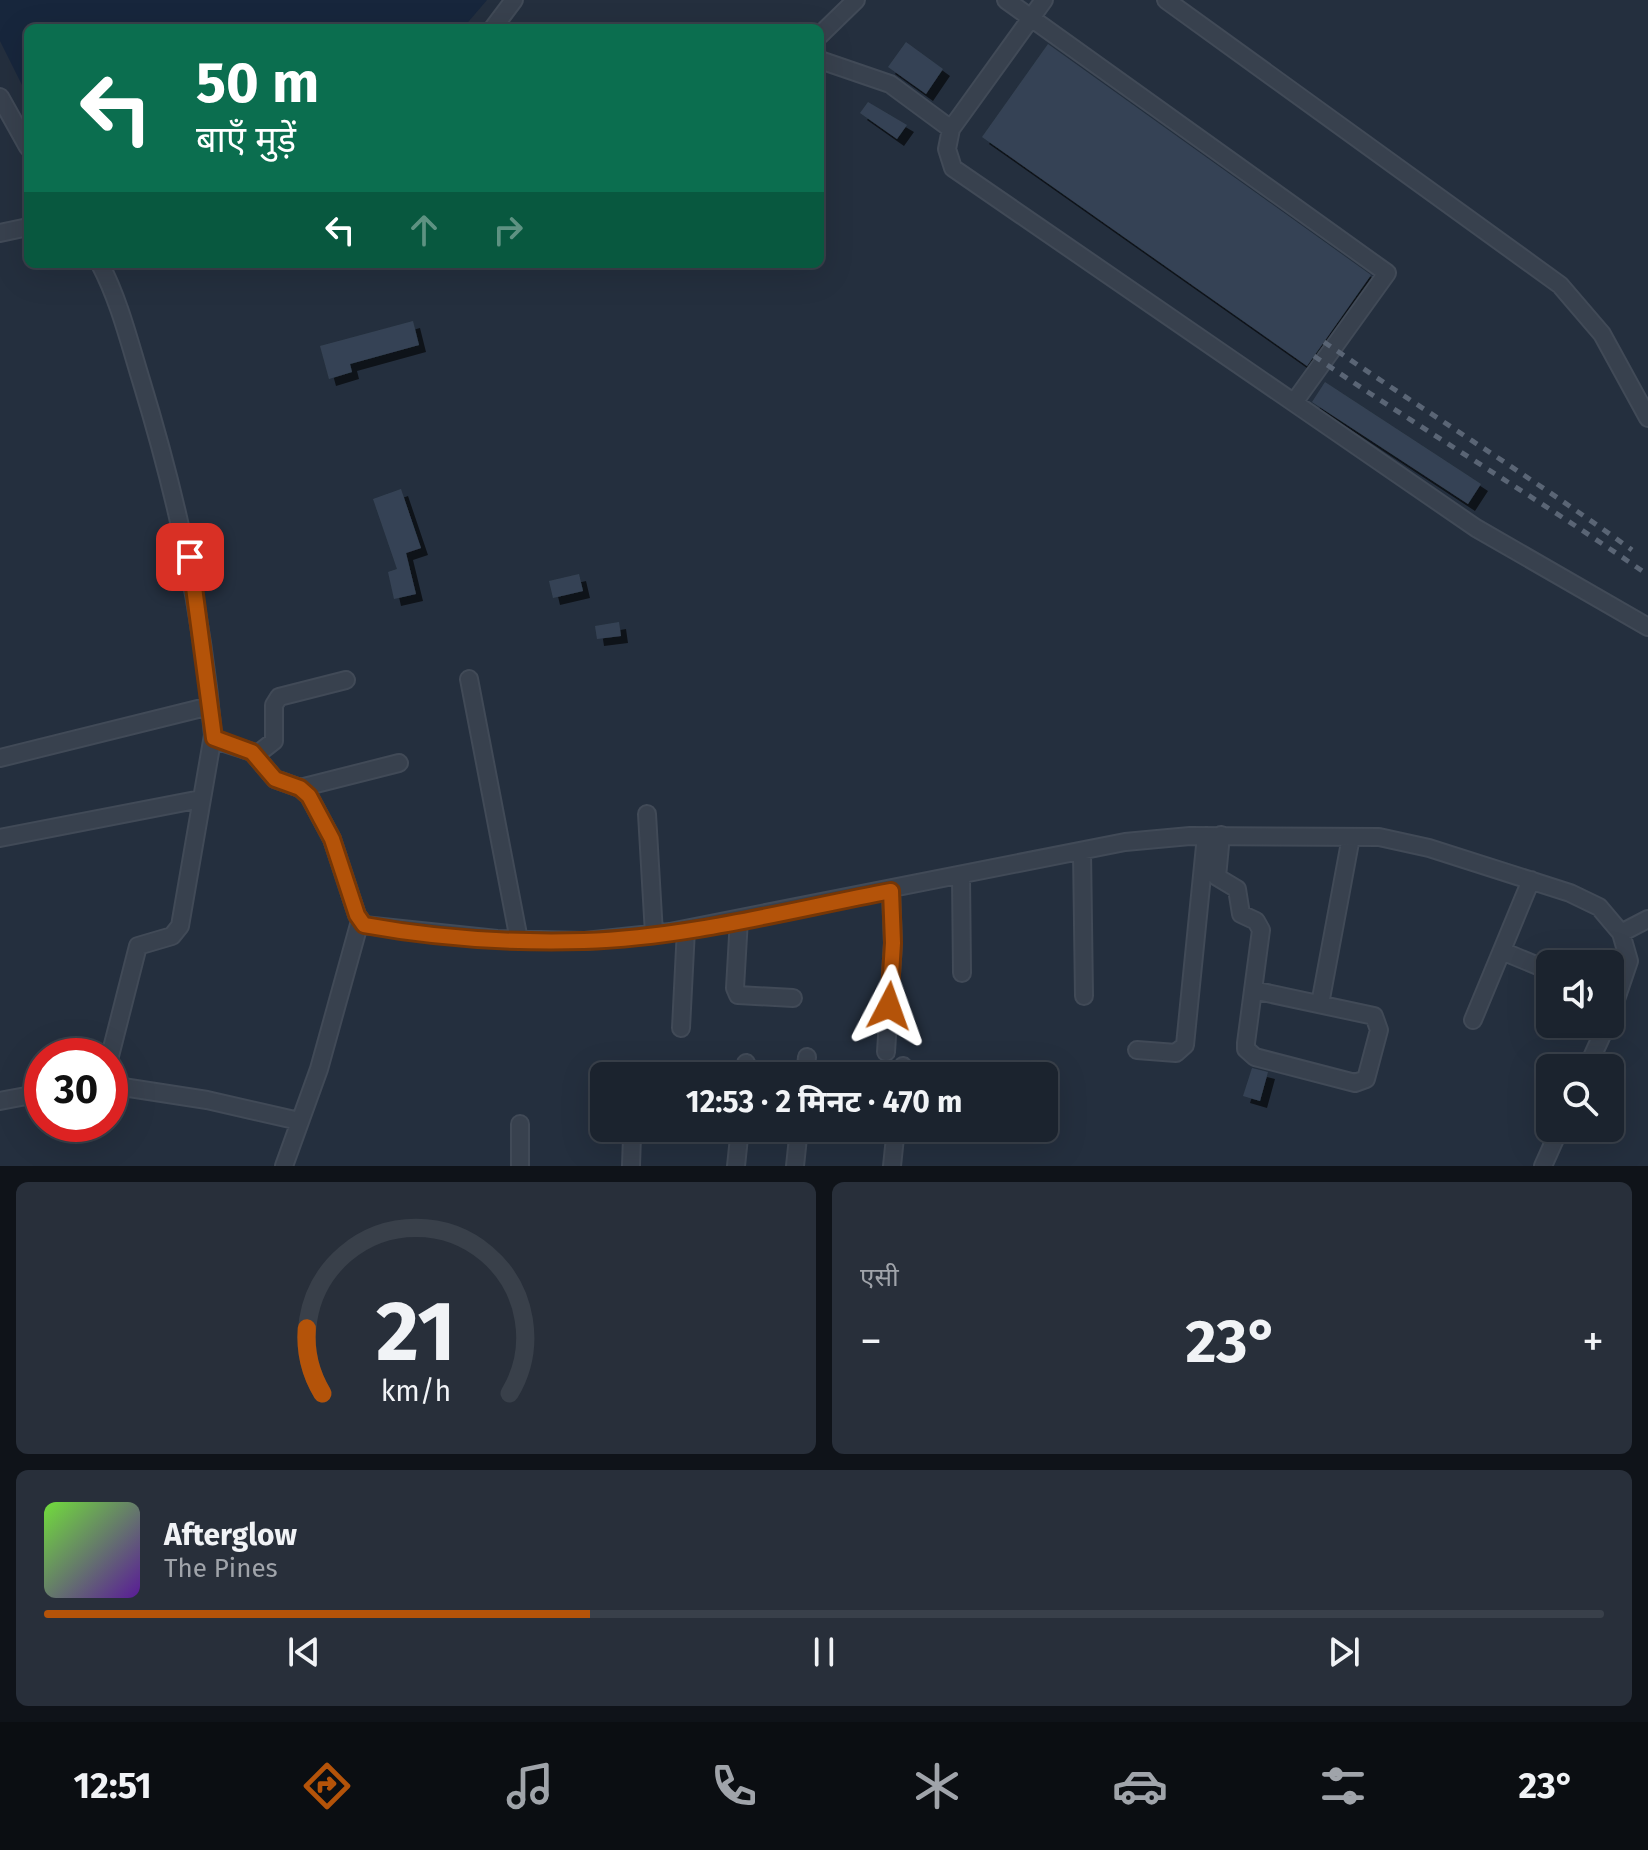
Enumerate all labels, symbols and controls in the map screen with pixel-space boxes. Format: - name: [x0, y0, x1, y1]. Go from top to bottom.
- text: 50 m: [196, 50, 319, 117]
- icon: left: [64, 56, 168, 160]
- text: बाएँ मुड़ें: [196, 118, 296, 162]
- icon: left: [318, 208, 362, 252]
- icon: ahead: [402, 208, 446, 252]
- icon: right: [486, 208, 530, 252]
- pin: [156, 523, 224, 591]
- icon: arrive: [168, 535, 212, 579]
- map controls: [1536, 950, 1624, 1142]
- button: sound: [1536, 950, 1624, 1038]
- position arrow: [847, 964, 931, 1048]
- speed limit sign: 30: [24, 1038, 128, 1142]
- button: search: [1536, 1054, 1624, 1142]
- text: 12:53 · 2 मिनट · 470 m: [686, 1084, 962, 1120]
- text: एसी: [860, 1262, 899, 1293]
- text: 21: [376, 1282, 456, 1382]
- text: 23°: [1185, 1306, 1279, 1378]
- text: −: [860, 1315, 882, 1368]
- text: +: [1582, 1315, 1604, 1368]
- text: km/h: [381, 1374, 451, 1409]
- text: Afterglow: [164, 1517, 297, 1553]
- text: The Pines: [164, 1553, 278, 1584]
- icon: previous: [282, 1630, 326, 1674]
- icon: pause: [802, 1630, 846, 1674]
- icon: next: [1322, 1630, 1366, 1674]
- icon: directions: [299, 1758, 355, 1814]
- icon: music: [502, 1758, 558, 1814]
- icon: phone: [706, 1758, 762, 1814]
- icon: climate: [909, 1758, 965, 1814]
- icon: car: [1112, 1758, 1168, 1814]
- icon: filters: [1315, 1758, 1371, 1814]
- text: 12:51: [74, 1764, 152, 1808]
- text: 23°: [1518, 1764, 1574, 1808]

